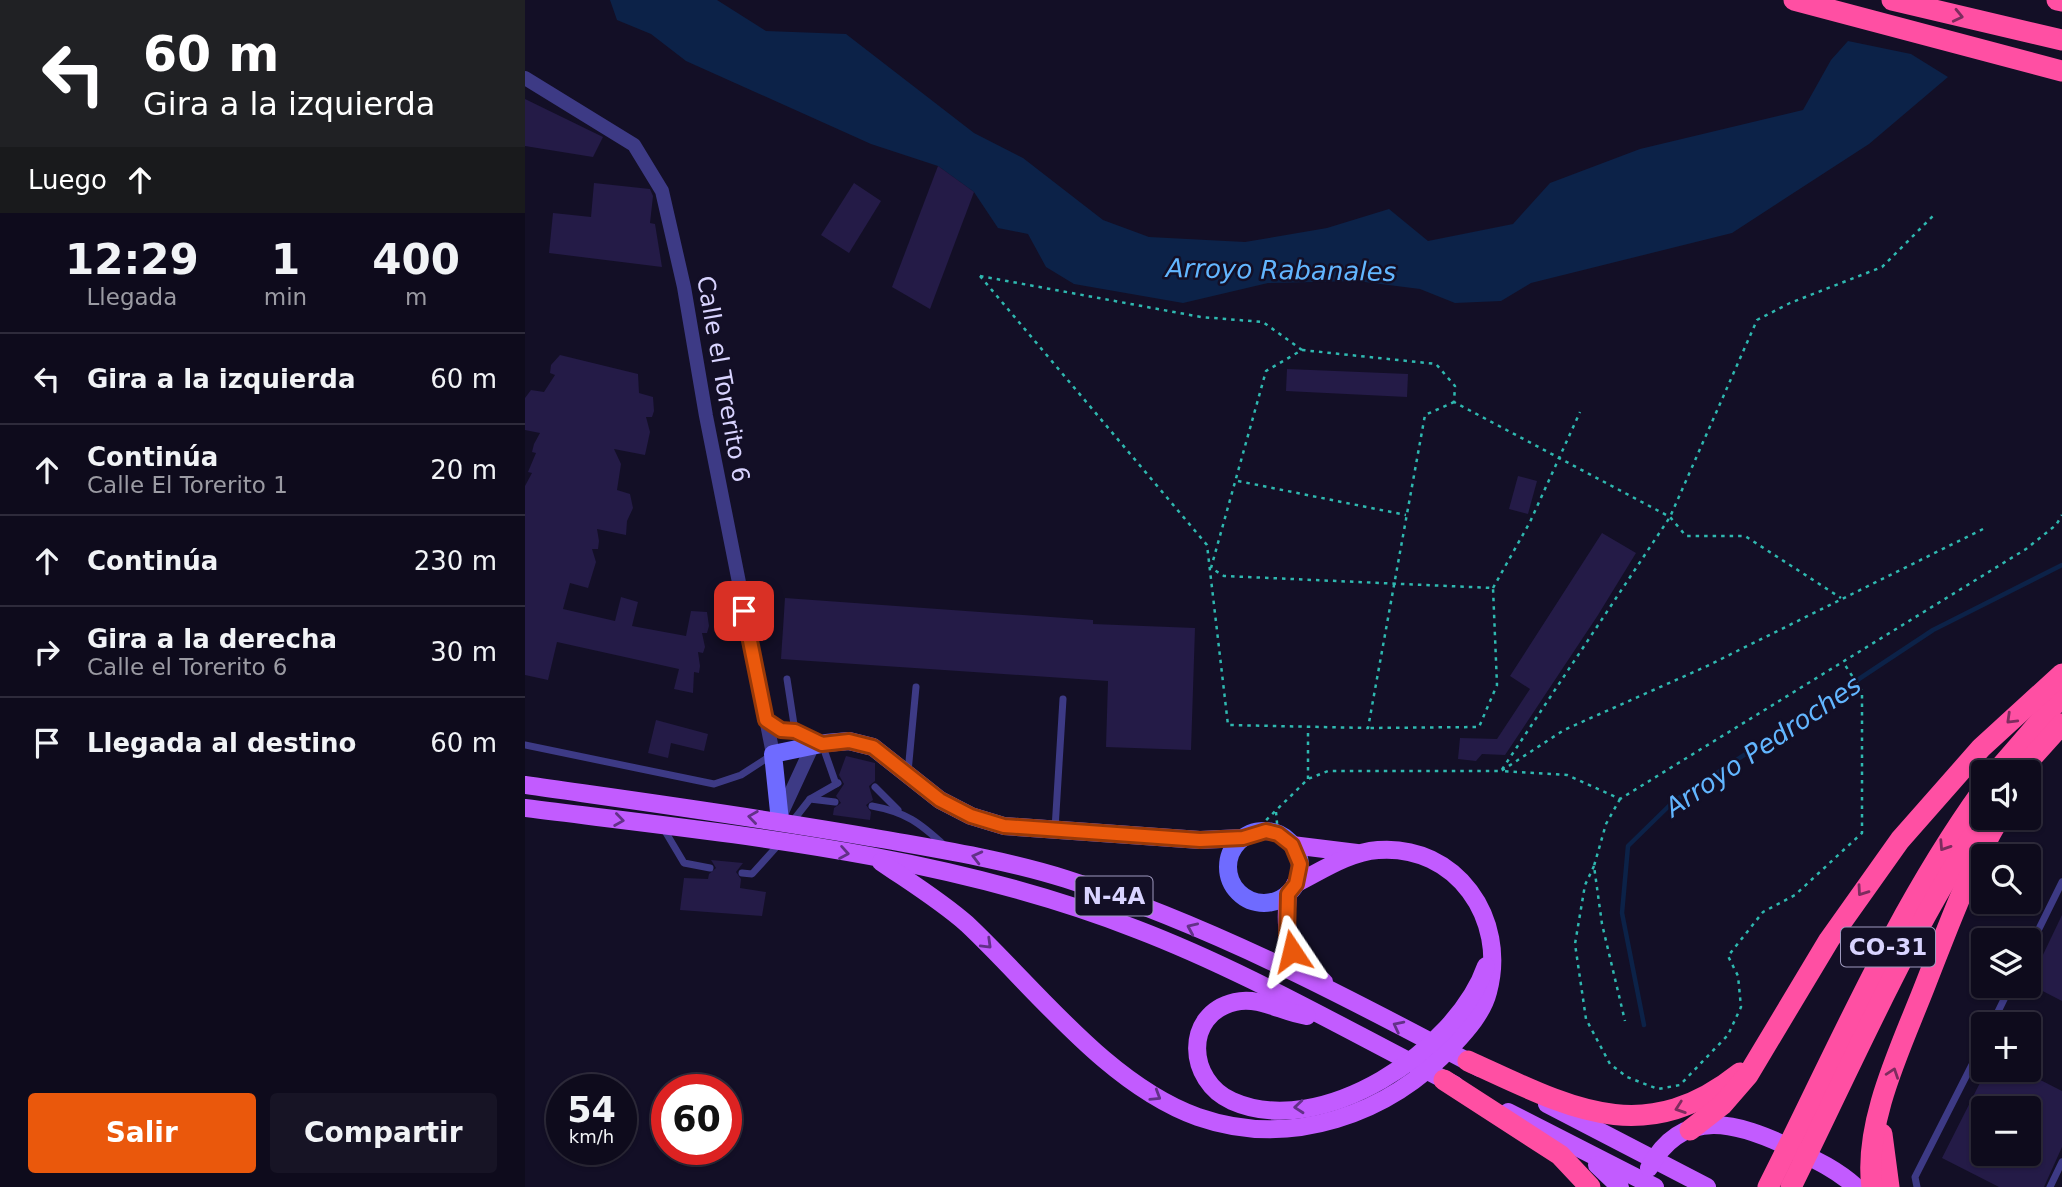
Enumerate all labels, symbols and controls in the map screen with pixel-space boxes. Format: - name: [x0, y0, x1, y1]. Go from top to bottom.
- one-way arrow: [1952, 7, 1964, 22]
- text: 60 m: [143, 26, 279, 83]
- icon: left: [28, 28, 119, 119]
- text: Gira a la izquierda: [143, 85, 435, 123]
- icon: ahead: [121, 161, 159, 199]
- text: Luego: [28, 165, 107, 195]
- text: 12:29: [65, 235, 199, 284]
- text: 1: [271, 235, 300, 284]
- text: 400: [372, 235, 460, 284]
- water label: Arroyo Rabanales: [1164, 253, 1396, 287]
- street label: Calle el Torerito 6: [691, 274, 755, 484]
- text: Llegada: [87, 284, 177, 310]
- text: min: [264, 284, 307, 310]
- text: m: [405, 284, 427, 310]
- icon: left: [28, 360, 66, 398]
- text: Gira a la izquierda: [87, 364, 355, 394]
- text: 60 m: [430, 364, 497, 394]
- text: Continúa: [87, 442, 218, 472]
- icon: ahead: [28, 451, 66, 489]
- text: 20 m: [430, 455, 497, 485]
- text: Calle El Torerito 1: [87, 472, 288, 498]
- icon: ahead: [28, 542, 66, 580]
- text: Continúa: [87, 546, 218, 576]
- text: 230 m: [414, 546, 497, 576]
- pin: [714, 581, 774, 641]
- icon: arrive: [725, 592, 763, 630]
- text: Gira a la derecha: [87, 624, 337, 654]
- icon: right: [28, 633, 66, 671]
- text: 30 m: [430, 637, 497, 667]
- text: Calle el Torerito 6: [87, 654, 287, 680]
- water label: Arroyo Pedroches: [1658, 669, 1867, 824]
- one-way arrow: [2006, 711, 2019, 724]
- icon: arrive: [28, 724, 66, 762]
- text: Llegada al destino: [87, 728, 356, 758]
- text: 60 m: [430, 728, 497, 758]
- map controls: [1971, 760, 2041, 1166]
- button: sound: [1971, 760, 2041, 830]
- one-way arrow: [747, 810, 759, 825]
- one-way arrow: [614, 812, 625, 827]
- one-way arrow: [1940, 838, 1953, 851]
- button: search: [1971, 844, 2041, 914]
- one-way arrow: [839, 845, 850, 860]
- one-way arrow: [971, 851, 983, 866]
- road number: N-4A: [1075, 876, 1153, 916]
- one-way arrow: [1858, 883, 1870, 896]
- position arrow: [1255, 914, 1329, 988]
- one-way arrow: [1187, 922, 1200, 936]
- road number: CO-31: [1841, 928, 1935, 966]
- button: layers: [1971, 928, 2041, 998]
- one-way arrow: [979, 936, 992, 949]
- button: +: [1971, 1012, 2041, 1082]
- one-way arrow: [1393, 1020, 1405, 1034]
- one-way arrow: [1885, 1068, 1899, 1080]
- speed limit sign: 60: [651, 1074, 742, 1165]
- one-way arrow: [1149, 1087, 1162, 1100]
- text: 54: [567, 1090, 616, 1130]
- button: Salir: [28, 1093, 256, 1173]
- button: Compartir: [270, 1093, 497, 1173]
- button: −: [1971, 1096, 2041, 1166]
- one-way arrow: [1293, 1100, 1305, 1115]
- one-way arrow: [1675, 1100, 1687, 1114]
- text: km/h: [569, 1126, 614, 1147]

